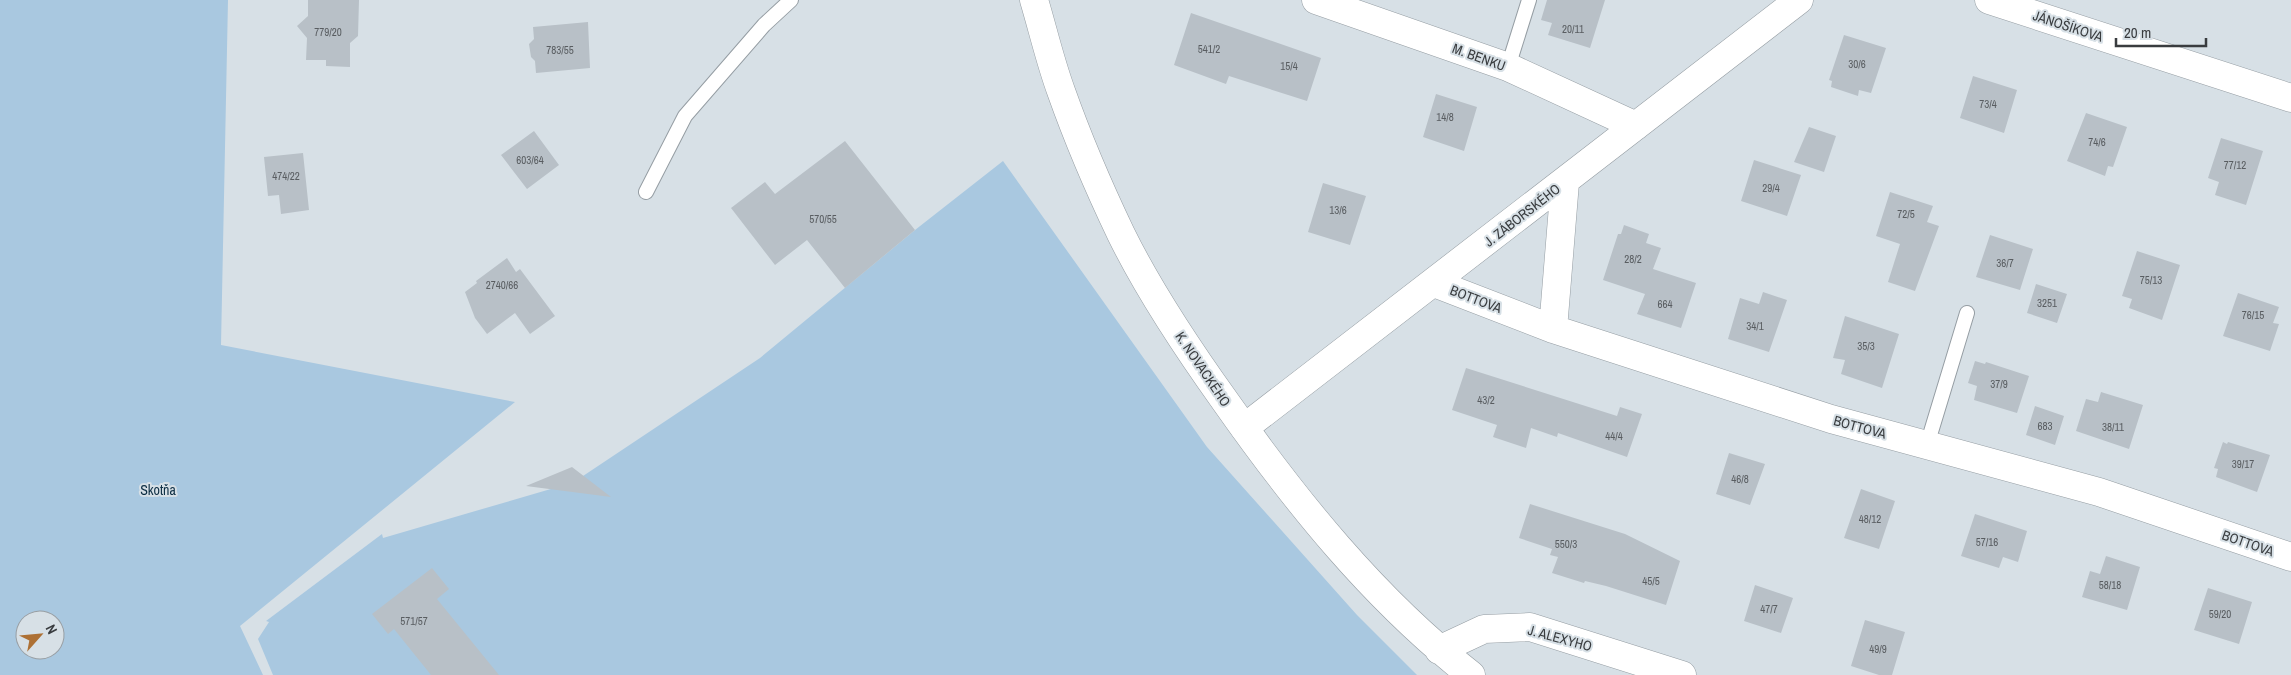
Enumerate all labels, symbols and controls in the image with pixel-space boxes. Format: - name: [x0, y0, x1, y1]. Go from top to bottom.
- street label: JÁNOŠÍKOVA: [2031, 6, 2106, 46]
- scale bar: [2116, 15, 2206, 47]
- house number: 20/11: [1562, 22, 1584, 36]
- text: 20 m: [2124, 22, 2151, 43]
- house number: 779/20: [314, 25, 342, 39]
- street label: M. BENKU: [1450, 39, 1508, 75]
- house number: 541/2: [1198, 42, 1220, 56]
- house number: 783/55: [546, 43, 574, 57]
- house number: 30/6: [1848, 57, 1866, 71]
- house number: 15/4: [1280, 59, 1298, 73]
- house number: 73/4: [1979, 97, 1997, 111]
- house number: 14/8: [1436, 110, 1454, 124]
- house number: 74/6: [2088, 135, 2106, 149]
- house number: 603/64: [516, 153, 544, 167]
- house number: 77/12: [2224, 158, 2246, 172]
- house number: 474/22: [272, 169, 300, 183]
- street label: J. ZÁBORSKÉHO: [1480, 180, 1564, 250]
- house number: 29/4: [1762, 181, 1780, 195]
- house number: 13/6: [1329, 203, 1347, 217]
- house number: 72/5: [1897, 207, 1915, 221]
- house number: 570/55: [809, 212, 837, 226]
- house number: 28/2: [1624, 252, 1642, 266]
- house number: 36/7: [1996, 256, 2014, 270]
- house number: 75/13: [2140, 273, 2162, 287]
- house number: 2740/66: [486, 278, 518, 292]
- street label: BOTTOVA: [1448, 281, 1505, 317]
- house number: 3251: [2037, 296, 2057, 310]
- house number: 664: [1657, 297, 1673, 311]
- house number: 76/15: [2242, 308, 2264, 322]
- house number: 34/1: [1746, 319, 1764, 333]
- street label: K. NOVACKÉHO: [1171, 328, 1235, 410]
- house number: 35/3: [1857, 339, 1875, 353]
- house number: 37/9: [1990, 377, 2008, 391]
- house number: 43/2: [1477, 393, 1495, 407]
- street label: BOTTOVA: [1832, 411, 1889, 443]
- house number: 683: [2037, 419, 2053, 433]
- house number: 38/11: [2102, 420, 2124, 434]
- house number: 44/4: [1605, 429, 1623, 443]
- house number: 39/17: [2232, 457, 2254, 471]
- house number: 46/8: [1731, 472, 1749, 486]
- park label: Skotňa: [140, 481, 176, 499]
- house number: 48/12: [1859, 512, 1881, 526]
- street label: BOTTOVA: [2220, 526, 2277, 560]
- house number: 57/16: [1976, 535, 1998, 549]
- house number: 550/3: [1555, 537, 1577, 551]
- house number: 45/5: [1642, 574, 1660, 588]
- house number: 58/18: [2099, 578, 2121, 592]
- house number: 47/7: [1760, 602, 1778, 616]
- house number: 59/20: [2209, 607, 2231, 621]
- north arrow: [15, 610, 65, 660]
- house number: 571/57: [400, 614, 428, 628]
- text: N: [42, 621, 61, 637]
- street label: J. ALEXYHO: [1526, 621, 1594, 655]
- house number: 49/9: [1869, 642, 1887, 656]

